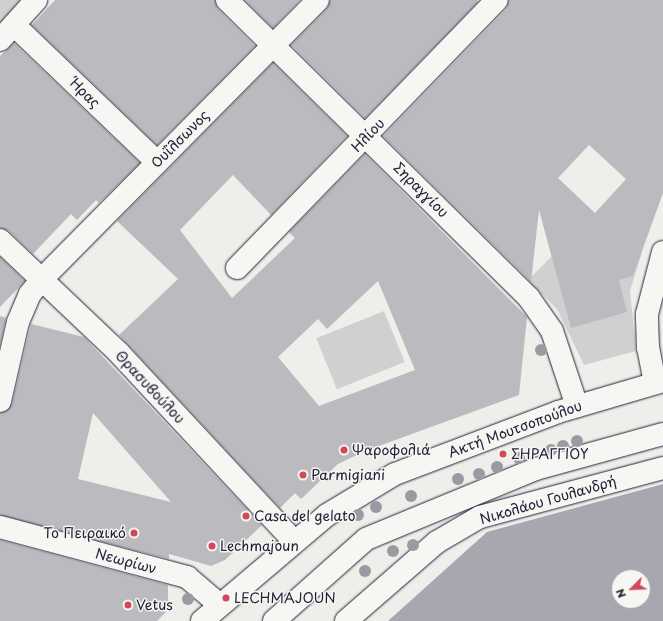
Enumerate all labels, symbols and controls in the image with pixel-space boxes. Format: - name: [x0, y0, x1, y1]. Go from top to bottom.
- street label: Ήρας: [66, 75, 104, 111]
- street label: Ουΐλσωνος: [148, 107, 212, 171]
- street label: Ηλίου: [348, 115, 388, 155]
- street label: Σηραγγίου: [390, 159, 452, 221]
- street label: Θρασυβούλου: [112, 347, 188, 427]
- street label: Ακτή Μουτσοπούλου: [446, 397, 584, 461]
- place label: Ψαροφολιά: [352, 442, 430, 458]
- marker: Ψαροφολιά: [339, 445, 349, 455]
- place label: ΣΗΡΑΓΓΙΟΥ: [511, 446, 588, 462]
- marker: ΣΗΡΑΓΓΙΟΥ: [498, 449, 508, 459]
- place label: Parmigiani: [311, 467, 385, 483]
- marker: Parmigiani: [298, 470, 308, 480]
- street label: Νικολάου Γουλανδρή: [478, 472, 618, 528]
- place label: Casa del gelato: [254, 508, 357, 524]
- marker: Casa del gelato: [241, 511, 251, 521]
- place label: Το Πειραικό: [43, 525, 126, 541]
- marker: Το Πειραικό: [129, 528, 139, 538]
- place label: Lechmajoun: [220, 538, 299, 554]
- marker: Lechmajoun: [207, 541, 217, 551]
- street label: Νεωρίων: [94, 545, 158, 577]
- north arrow: [611, 569, 651, 609]
- text: N: [611, 586, 630, 601]
- place label: LECHMAJOUN: [234, 590, 336, 606]
- marker: LECHMAJOUN: [221, 593, 231, 603]
- place label: Vetus: [136, 597, 173, 613]
- marker: Vetus: [123, 600, 133, 610]

